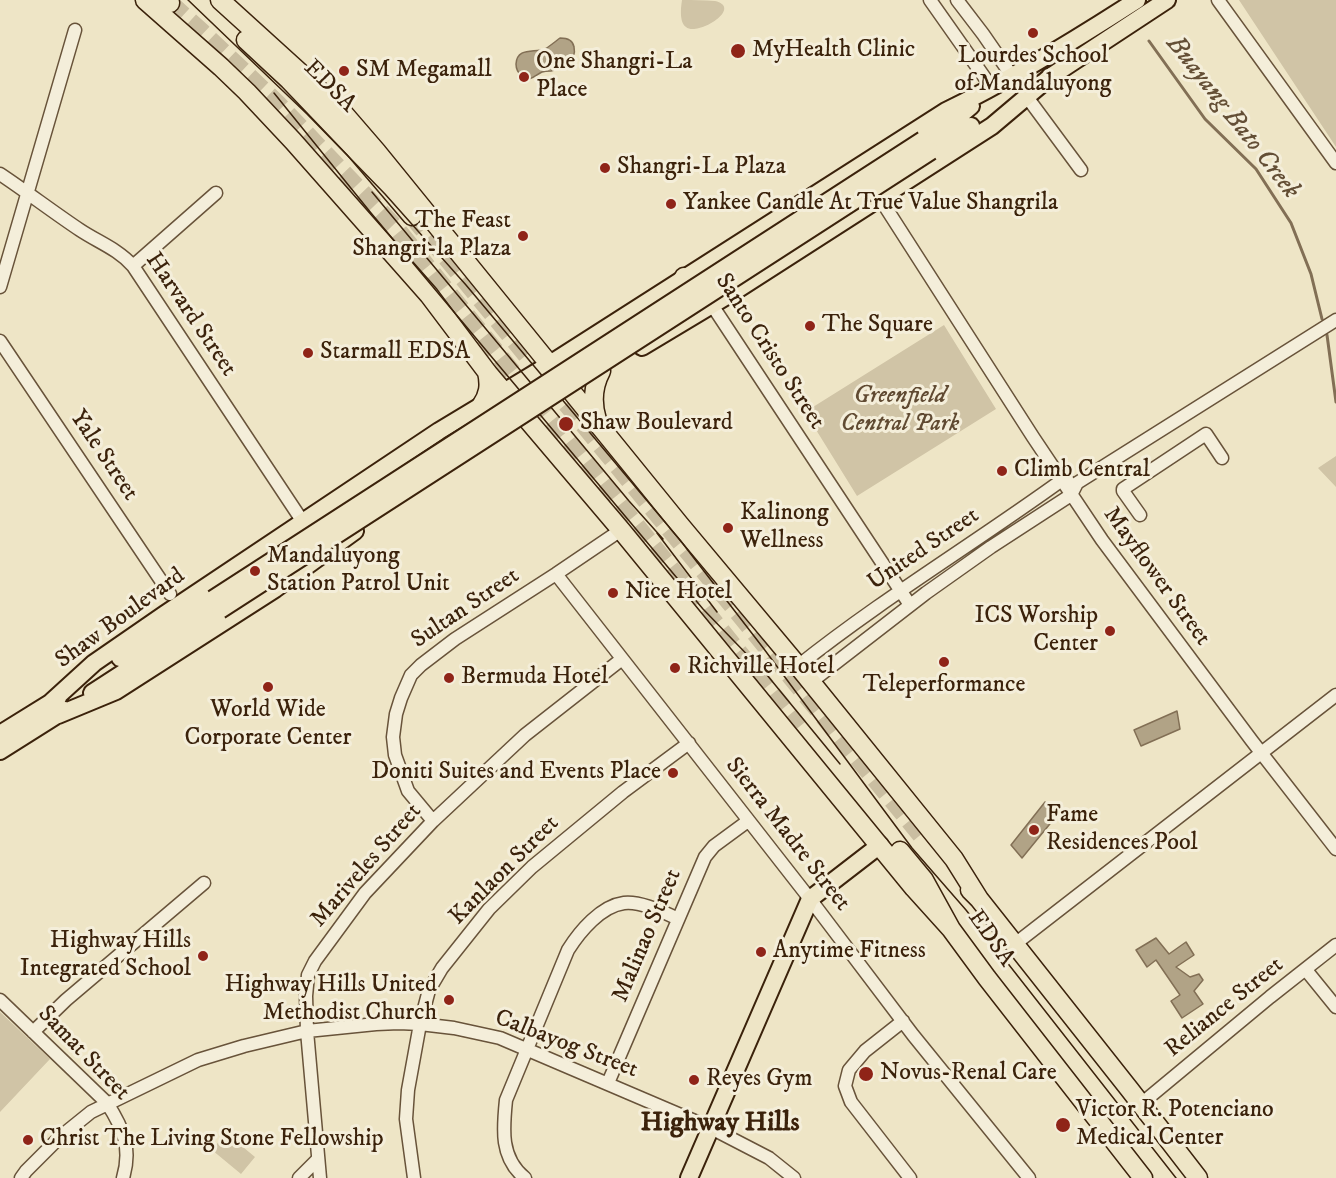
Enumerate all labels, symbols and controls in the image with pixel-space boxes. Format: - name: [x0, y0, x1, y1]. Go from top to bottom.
- marker: Lourdes School of Mandaluyong: [1026, 26, 1040, 40]
- water label: Buayang Bato Creek: [1159, 30, 1305, 206]
- place label: MyHealth Clinic: [752, 37, 915, 65]
- marker: MyHealth Clinic: [729, 42, 747, 60]
- place label: Lourdes School of Mandaluyong: [954, 43, 1112, 99]
- place label: One Shangri-La Place: [536, 49, 692, 105]
- street label: EDSA: [297, 55, 361, 119]
- place label: SM Megamall: [356, 57, 492, 85]
- marker: SM Megamall: [337, 64, 351, 78]
- marker: One Shangri-La Place: [517, 70, 531, 84]
- place label: Shangri-La Plaza: [617, 154, 786, 182]
- marker: Shangri-La Plaza: [598, 161, 612, 175]
- place label: Yankee Candle At True Value Shangrila: [683, 190, 1058, 218]
- marker: Yankee Candle At True Value Shangrila: [664, 197, 678, 211]
- place label: The Feast Shangri-la Plaza: [352, 208, 511, 264]
- marker: The Feast Shangri-la Plaza: [516, 229, 530, 243]
- street label: Harvard Street: [138, 248, 242, 382]
- street label: Santo Cristo Street: [708, 269, 830, 435]
- place label: The Square: [822, 312, 933, 340]
- marker: The Square: [803, 319, 817, 333]
- place label: Starmall EDSA: [320, 339, 470, 367]
- marker: Starmall EDSA: [301, 346, 315, 360]
- park label: Greenfield Central Park: [841, 383, 959, 439]
- street label: Yale Street: [62, 405, 144, 507]
- place label: Shaw Boulevard: [580, 410, 733, 438]
- marker: Shaw Boulevard: [557, 415, 575, 433]
- place label: Climb Central: [1014, 457, 1150, 485]
- marker: Climb Central: [995, 464, 1009, 478]
- place label: Kalinong Wellness: [740, 500, 829, 556]
- street label: United Street: [863, 502, 985, 598]
- street label: Mayflower Street: [1096, 502, 1216, 652]
- marker: Kalinong Wellness: [721, 521, 735, 535]
- place label: Mandaluyong Station Patrol Unit: [267, 543, 450, 599]
- street label: Shaw Boulevard: [51, 562, 191, 676]
- street label: Sultan Street: [407, 562, 525, 656]
- marker: Mandaluyong Station Patrol Unit: [248, 564, 262, 578]
- place label: Nice Hotel: [625, 579, 732, 607]
- marker: Nice Hotel: [606, 586, 620, 600]
- place label: ICS Worship Center: [974, 603, 1098, 659]
- marker: ICS Worship Center: [1103, 624, 1117, 638]
- place label: Richville Hotel: [687, 654, 834, 682]
- marker: Teleperformance: [937, 655, 951, 669]
- marker: Richville Hotel: [668, 661, 682, 675]
- place label: Bermuda Hotel: [461, 664, 608, 692]
- marker: Bermuda Hotel: [442, 671, 456, 685]
- place label: Teleperformance: [863, 672, 1025, 700]
- marker: World Wide Corporate Center: [261, 680, 275, 694]
- place label: World Wide Corporate Center: [185, 697, 351, 753]
- street label: Sierra Madre Street: [718, 753, 856, 917]
- place label: Doniti Suites and Events Place: [371, 759, 661, 787]
- marker: Doniti Suites and Events Place: [666, 766, 680, 780]
- street label: Mariveles Street: [305, 798, 429, 934]
- place label: Fame Residences Pool: [1046, 802, 1198, 858]
- street label: Kanlaon Street: [444, 810, 566, 932]
- marker: Fame Residences Pool: [1027, 823, 1041, 837]
- street label: Malinao Street: [607, 865, 689, 1007]
- street label: EDSA: [960, 905, 1020, 973]
- place label: Highway Hills Integrated School: [20, 928, 191, 984]
- place label: Anytime Fitness: [773, 938, 926, 966]
- marker: Anytime Fitness: [754, 945, 768, 959]
- marker: Highway Hills Integrated School: [196, 949, 210, 963]
- street label: Reliance Street: [1160, 951, 1290, 1065]
- place label: Highway Hills United Methodist Church: [224, 972, 437, 1028]
- marker: Highway Hills United Methodist Church: [442, 993, 456, 1007]
- street label: Samat Street: [31, 1001, 135, 1107]
- street label: Calbayog Street: [490, 1004, 642, 1086]
- place label: Novus-Renal Care: [880, 1060, 1057, 1088]
- marker: Novus-Renal Care: [857, 1065, 875, 1083]
- place label: Reyes Gym: [706, 1066, 812, 1094]
- marker: Reyes Gym: [687, 1073, 701, 1087]
- place label: Victor R. Potenciano Medical Center: [1076, 1097, 1274, 1153]
- district label: Highway Hills: [641, 1108, 799, 1140]
- marker: Victor R. Potenciano Medical Center: [1054, 1116, 1072, 1134]
- place label: Christ The Living Stone Fellowship: [40, 1126, 384, 1154]
- marker: Christ The Living Stone Fellowship: [21, 1133, 35, 1147]

